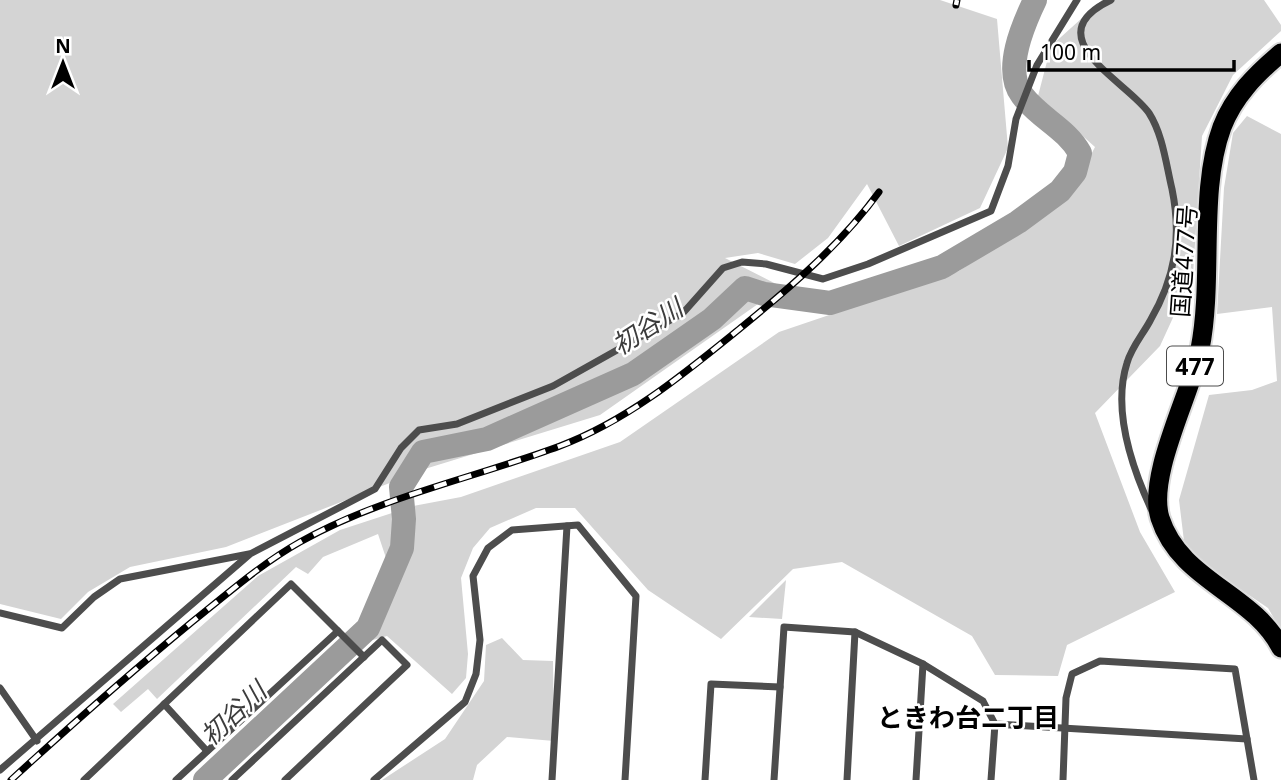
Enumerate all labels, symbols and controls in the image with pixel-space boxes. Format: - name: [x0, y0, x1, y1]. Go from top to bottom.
- north arrow: [28, 28, 98, 98]
- scale bar: [1029, 28, 1234, 72]
- text: N: [55, 33, 71, 59]
- text: 100 m: [1040, 38, 1101, 66]
- street label: 国道477号: [1163, 203, 1203, 319]
- water label: 初谷川: [604, 288, 692, 362]
- road number: 477: [1167, 346, 1223, 386]
- water label: 初谷川: [192, 671, 276, 753]
- district label: ときわ台二丁目: [877, 699, 1059, 735]

